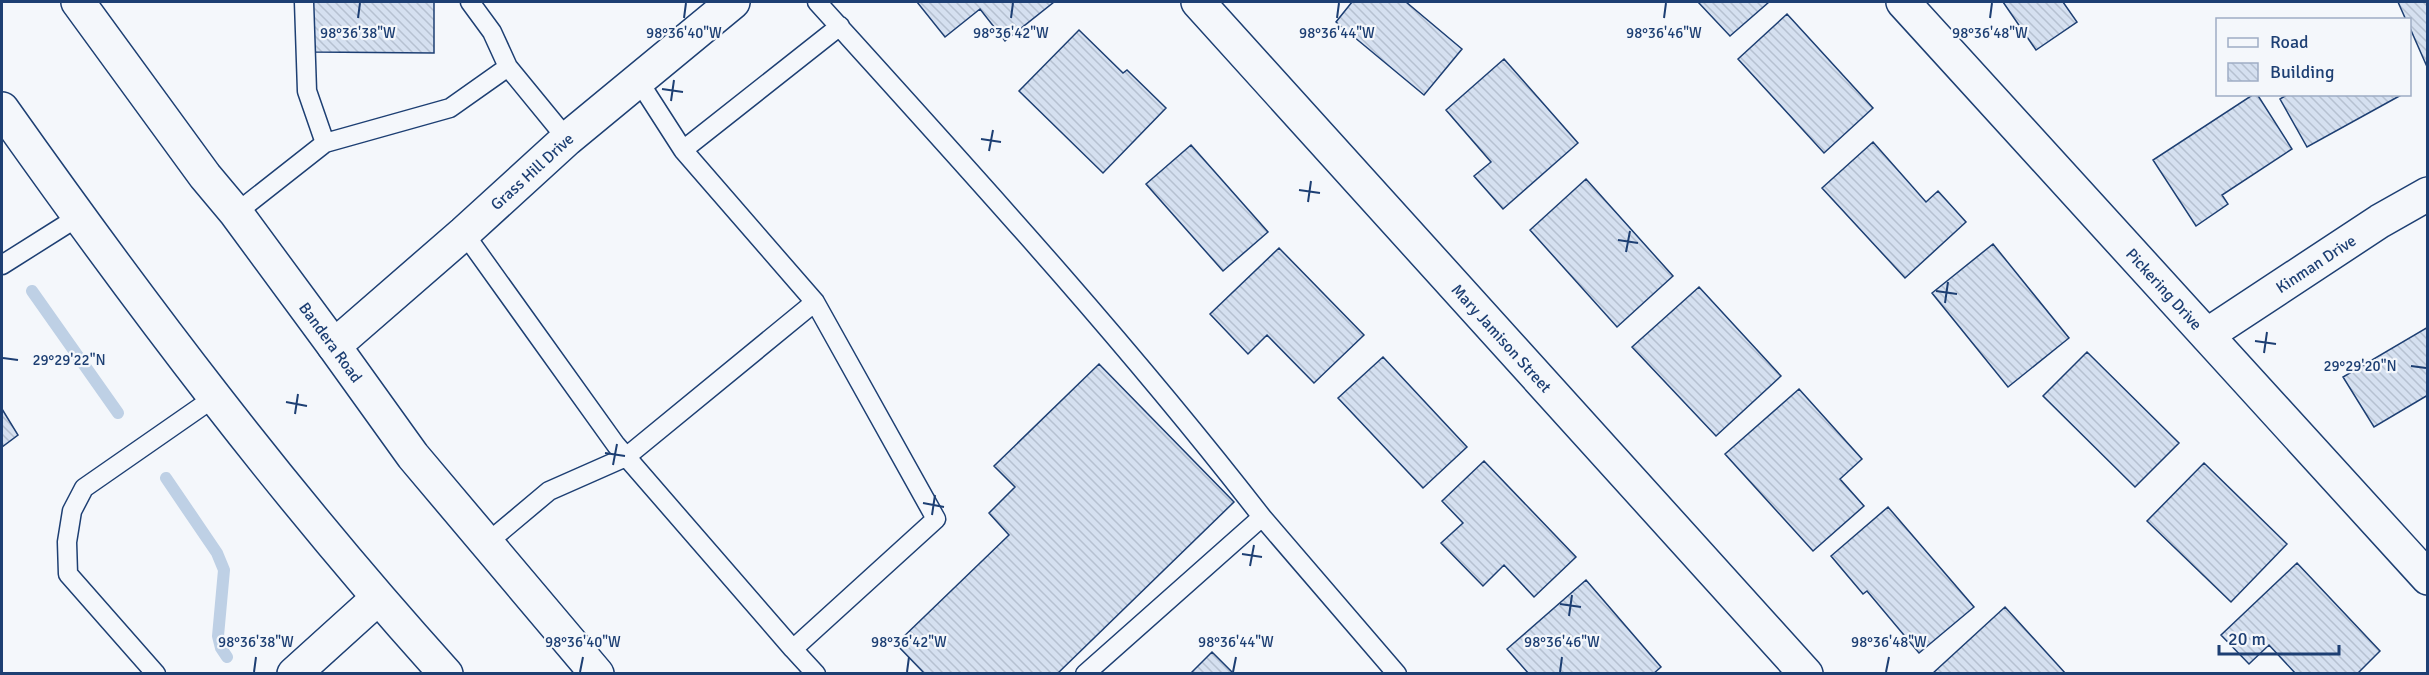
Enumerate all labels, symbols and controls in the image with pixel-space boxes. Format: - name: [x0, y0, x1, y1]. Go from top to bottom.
- legend: [2216, 18, 2411, 96]
- text: 98°36'38"W: [320, 24, 396, 42]
- text: 98°36'40"W: [646, 24, 722, 42]
- text: 98°36'42"W: [973, 24, 1049, 42]
- text: 98°36'44"W: [1299, 24, 1375, 42]
- text: 98°36'46"W: [1626, 24, 1702, 42]
- text: 98°36'48"W: [1952, 24, 2028, 42]
- text: Road: [2270, 31, 2309, 53]
- text: Building: [2270, 61, 2334, 83]
- street label: Grass Hill Drive: [487, 129, 578, 215]
- street label: Kinman Drive: [2272, 231, 2360, 298]
- street label: Pickering Drive: [2121, 244, 2206, 335]
- street label: Mary Jamison Street: [1447, 280, 1556, 397]
- street label: Bandera Road: [294, 299, 366, 387]
- text: 29°29'22"N: [32, 351, 106, 369]
- text: 29°29'20"N: [2323, 357, 2397, 375]
- scale bar: [2219, 618, 2339, 656]
- text: 20 m: [2228, 628, 2266, 650]
- text: 98°36'38"W: [218, 633, 294, 651]
- text: 98°36'40"W: [545, 633, 621, 651]
- text: 98°36'42"W: [871, 633, 947, 651]
- text: 98°36'44"W: [1198, 633, 1274, 651]
- text: 98°36'46"W: [1524, 633, 1600, 651]
- text: 98°36'48"W: [1851, 633, 1927, 651]

